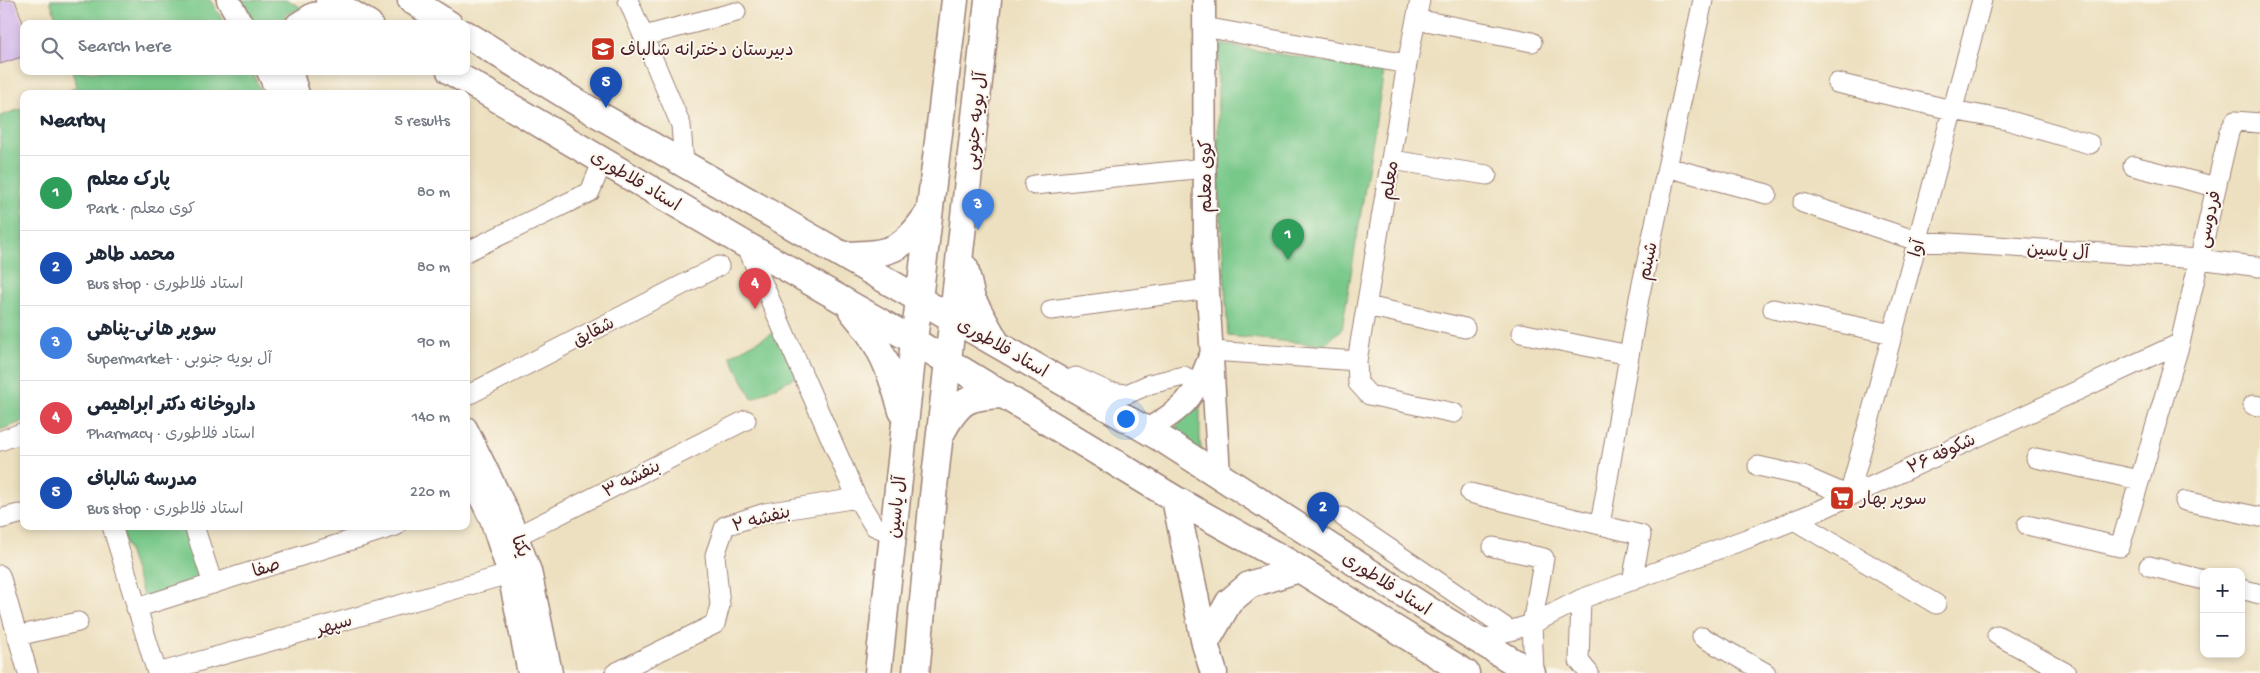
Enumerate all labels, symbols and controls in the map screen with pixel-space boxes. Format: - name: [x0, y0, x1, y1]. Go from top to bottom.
- search box: [20, 20, 470, 75]
- icon: search: [38, 34, 66, 62]
- text: Search here: [78, 36, 172, 59]
- school or university icon: دبیرستان دخترانه شالباف: [590, 36, 616, 62]
- place label: دبیرستان دخترانه شالباف: [620, 41, 794, 62]
- pin: 5: [590, 67, 622, 108]
- street label: آل بویه جنوبی: [961, 70, 993, 171]
- text: Nearby: [40, 110, 105, 135]
- text: 5 results: [395, 113, 450, 132]
- street label: کوی معلم: [1197, 139, 1219, 213]
- street label: استاد فلاطوری: [586, 147, 683, 217]
- street label: معلم: [1378, 159, 1406, 202]
- text: پارک معلم: [87, 170, 170, 193]
- text: 1: [53, 184, 59, 203]
- text: 80 m: [417, 184, 450, 203]
- pin: 3: [962, 189, 994, 230]
- street label: فردوسی: [2194, 189, 2227, 250]
- text: Park · کوی معلم: [87, 201, 195, 220]
- pin: 1: [1272, 219, 1304, 260]
- street label: آوا: [1905, 236, 1931, 260]
- street label: آل یاسین: [2026, 239, 2091, 265]
- street label: شبنم: [1635, 240, 1665, 283]
- text: محمد طاهر: [87, 245, 175, 268]
- text: 2: [52, 259, 60, 278]
- text: 80 m: [417, 259, 450, 278]
- pin: 4: [739, 268, 771, 309]
- text: Bus stop · استاد فلاطوری: [87, 276, 243, 295]
- street label: شقایق: [570, 314, 619, 353]
- street label: استاد فلاطوری: [953, 315, 1051, 384]
- text: سوپر هانی-پناهی: [87, 320, 216, 343]
- text: 3: [52, 334, 60, 353]
- text: 90 m: [418, 334, 450, 353]
- text: Supermarket · آل بویه جنوبی: [87, 351, 272, 370]
- text: داروخانه دکتر ابراهیمی: [87, 395, 256, 418]
- your location: [1113, 406, 1139, 432]
- text: 4: [52, 409, 60, 428]
- text: 140 m: [412, 409, 450, 428]
- text: Pharmacy · استاد فلاطوری: [87, 426, 255, 445]
- street label: شکوفه ۲۶: [1905, 430, 1980, 480]
- street label: بنفشه ۳: [600, 457, 664, 504]
- text: مدرسه شالباف: [87, 470, 197, 493]
- street label: آل یاسین: [884, 473, 912, 539]
- text: 5: [52, 484, 60, 503]
- text: 220 m: [410, 484, 450, 503]
- supermarket icon: سوپر بهار: [1829, 485, 1855, 511]
- place label: سوپر بهار: [1858, 490, 1927, 511]
- pin: 2: [1307, 492, 1339, 533]
- text: Bus stop · استاد فلاطوری: [87, 501, 243, 520]
- street label: بنفشه ۲: [730, 503, 793, 538]
- street label: یکتا: [505, 533, 532, 561]
- street label: استاد فلاطوری: [1338, 549, 1434, 621]
- street label: صفا: [250, 555, 283, 584]
- map controls: [2200, 568, 2245, 658]
- button: +: [2200, 568, 2245, 613]
- street label: سپهر: [312, 611, 355, 642]
- button: −: [2200, 613, 2245, 658]

